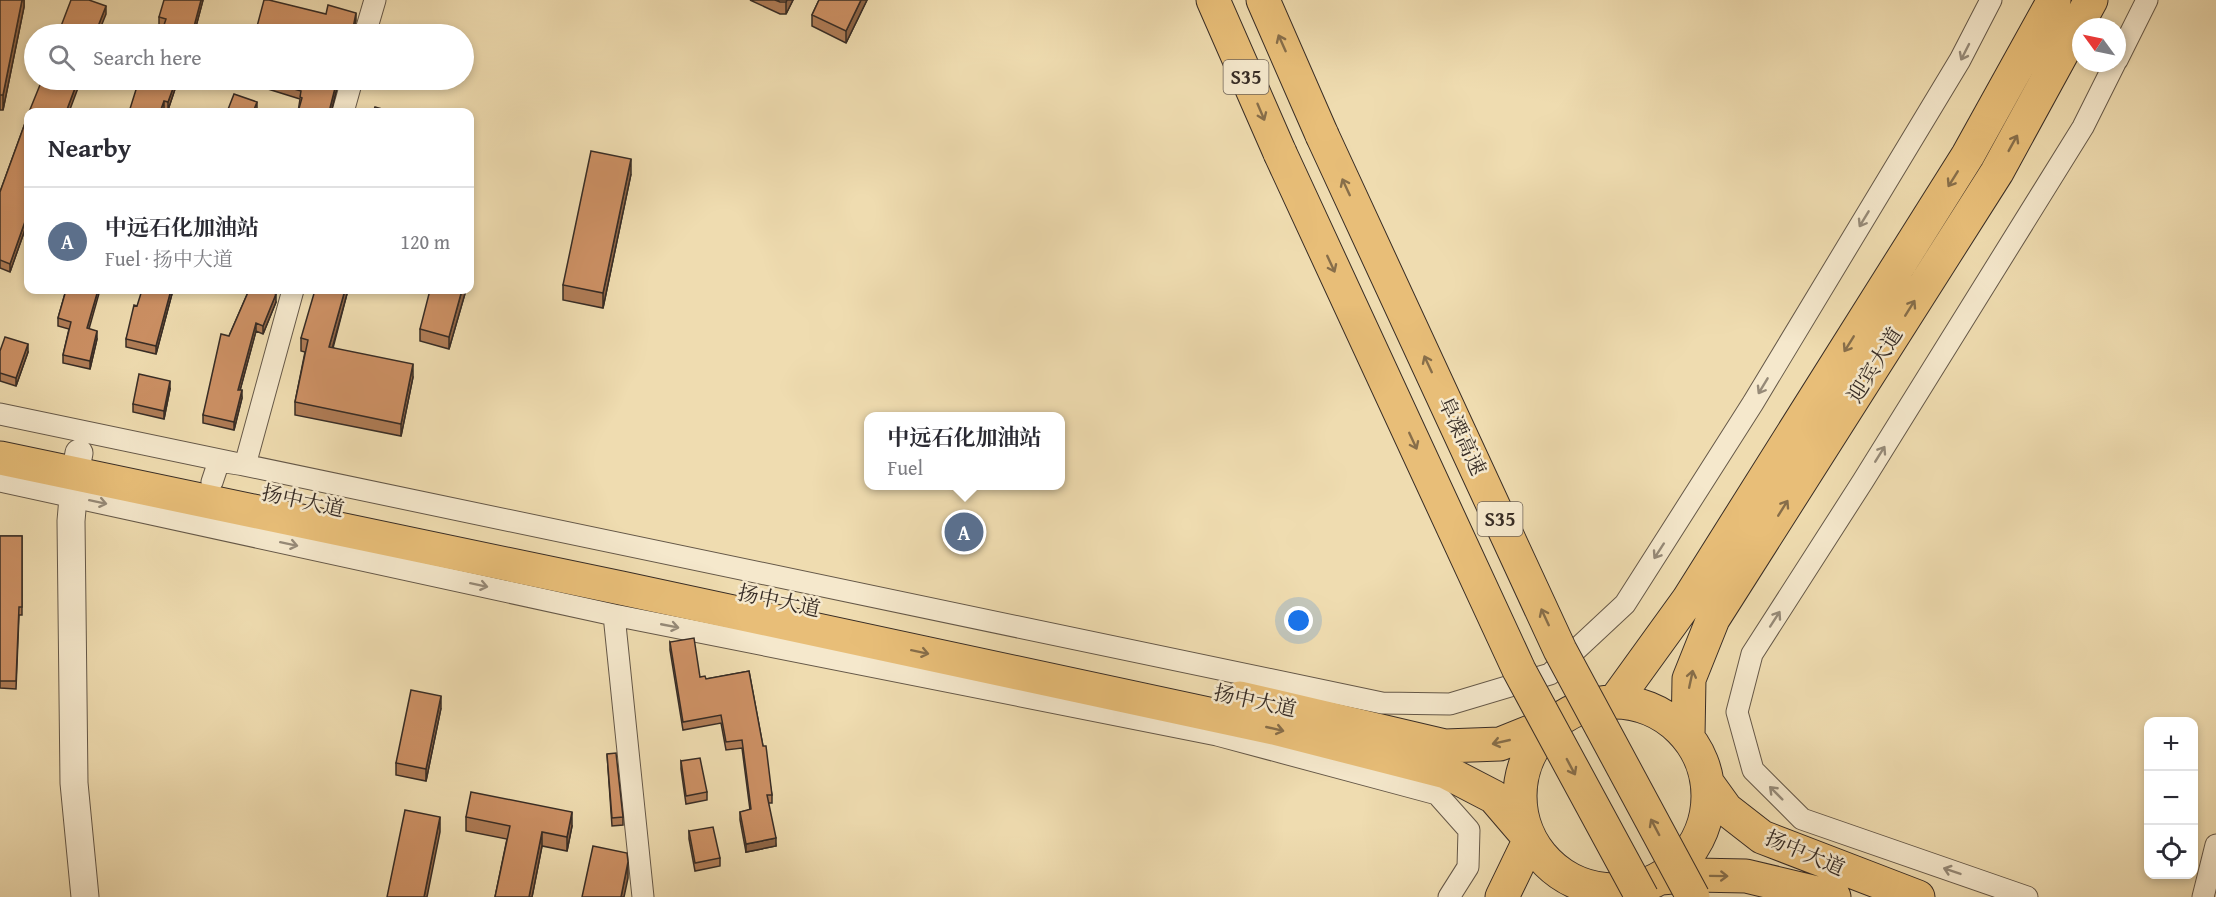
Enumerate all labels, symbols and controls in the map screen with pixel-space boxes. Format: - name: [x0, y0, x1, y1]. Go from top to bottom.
- north arrow: [2072, 18, 2126, 72]
- search box: [24, 24, 474, 90]
- one-way arrow: [1275, 34, 1287, 52]
- icon: search: [45, 41, 78, 74]
- text: Search here: [93, 41, 202, 73]
- one-way arrow: [1958, 43, 1970, 61]
- road number: S35: [1224, 60, 1268, 94]
- one-way arrow: [1256, 102, 1268, 120]
- text: Nearby: [48, 128, 131, 167]
- one-way arrow: [2007, 135, 2019, 152]
- one-way arrow: [1946, 170, 1959, 187]
- one-way arrow: [1340, 178, 1352, 196]
- one-way arrow: [1858, 210, 1870, 227]
- text: 中远石化加油站: [105, 211, 259, 243]
- text: A: [61, 227, 74, 256]
- text: 120 m: [400, 227, 450, 256]
- text: Fuel · 扬中大道: [105, 244, 233, 273]
- one-way arrow: [1325, 254, 1337, 272]
- one-way arrow: [1904, 300, 1917, 317]
- street label: 迎宾大道: [1839, 321, 1910, 409]
- one-way arrow: [1843, 335, 1855, 352]
- one-way arrow: [1422, 355, 1433, 373]
- one-way arrow: [1757, 377, 1769, 394]
- street label: 阜溧高速: [1431, 391, 1494, 480]
- popup: [864, 412, 1065, 490]
- text: 中远石化加油站: [887, 421, 1042, 453]
- one-way arrow: [1407, 431, 1419, 449]
- one-way arrow: [1874, 446, 1886, 463]
- text: Fuel: [887, 453, 923, 482]
- street label: 扬中大道: [259, 477, 347, 524]
- one-way arrow: [89, 496, 108, 508]
- one-way arrow: [1777, 501, 1789, 517]
- road number: S35: [1478, 502, 1522, 536]
- pin: A: [944, 510, 984, 554]
- one-way arrow: [279, 538, 298, 550]
- one-way arrow: [1652, 542, 1665, 559]
- street label: 扬中大道: [735, 577, 823, 624]
- one-way arrow: [470, 580, 489, 592]
- your location: [1284, 606, 1313, 635]
- one-way arrow: [1539, 608, 1550, 626]
- one-way arrow: [1768, 610, 1781, 627]
- one-way arrow: [660, 621, 679, 632]
- one-way arrow: [910, 647, 930, 658]
- one-way arrow: [1686, 670, 1697, 689]
- street label: 扬中大道: [1211, 677, 1299, 724]
- map controls: [2144, 717, 2198, 879]
- button: +: [2144, 717, 2198, 771]
- one-way arrow: [1265, 723, 1284, 735]
- one-way arrow: [1492, 737, 1511, 749]
- one-way arrow: [1565, 758, 1577, 775]
- button: −: [2144, 771, 2198, 825]
- one-way arrow: [1769, 786, 1783, 801]
- one-way arrow: [1649, 819, 1661, 836]
- street label: 扬中大道: [1760, 822, 1850, 883]
- button: locate: [2144, 825, 2198, 879]
- one-way arrow: [1943, 864, 1962, 875]
- one-way arrow: [1709, 870, 1729, 881]

